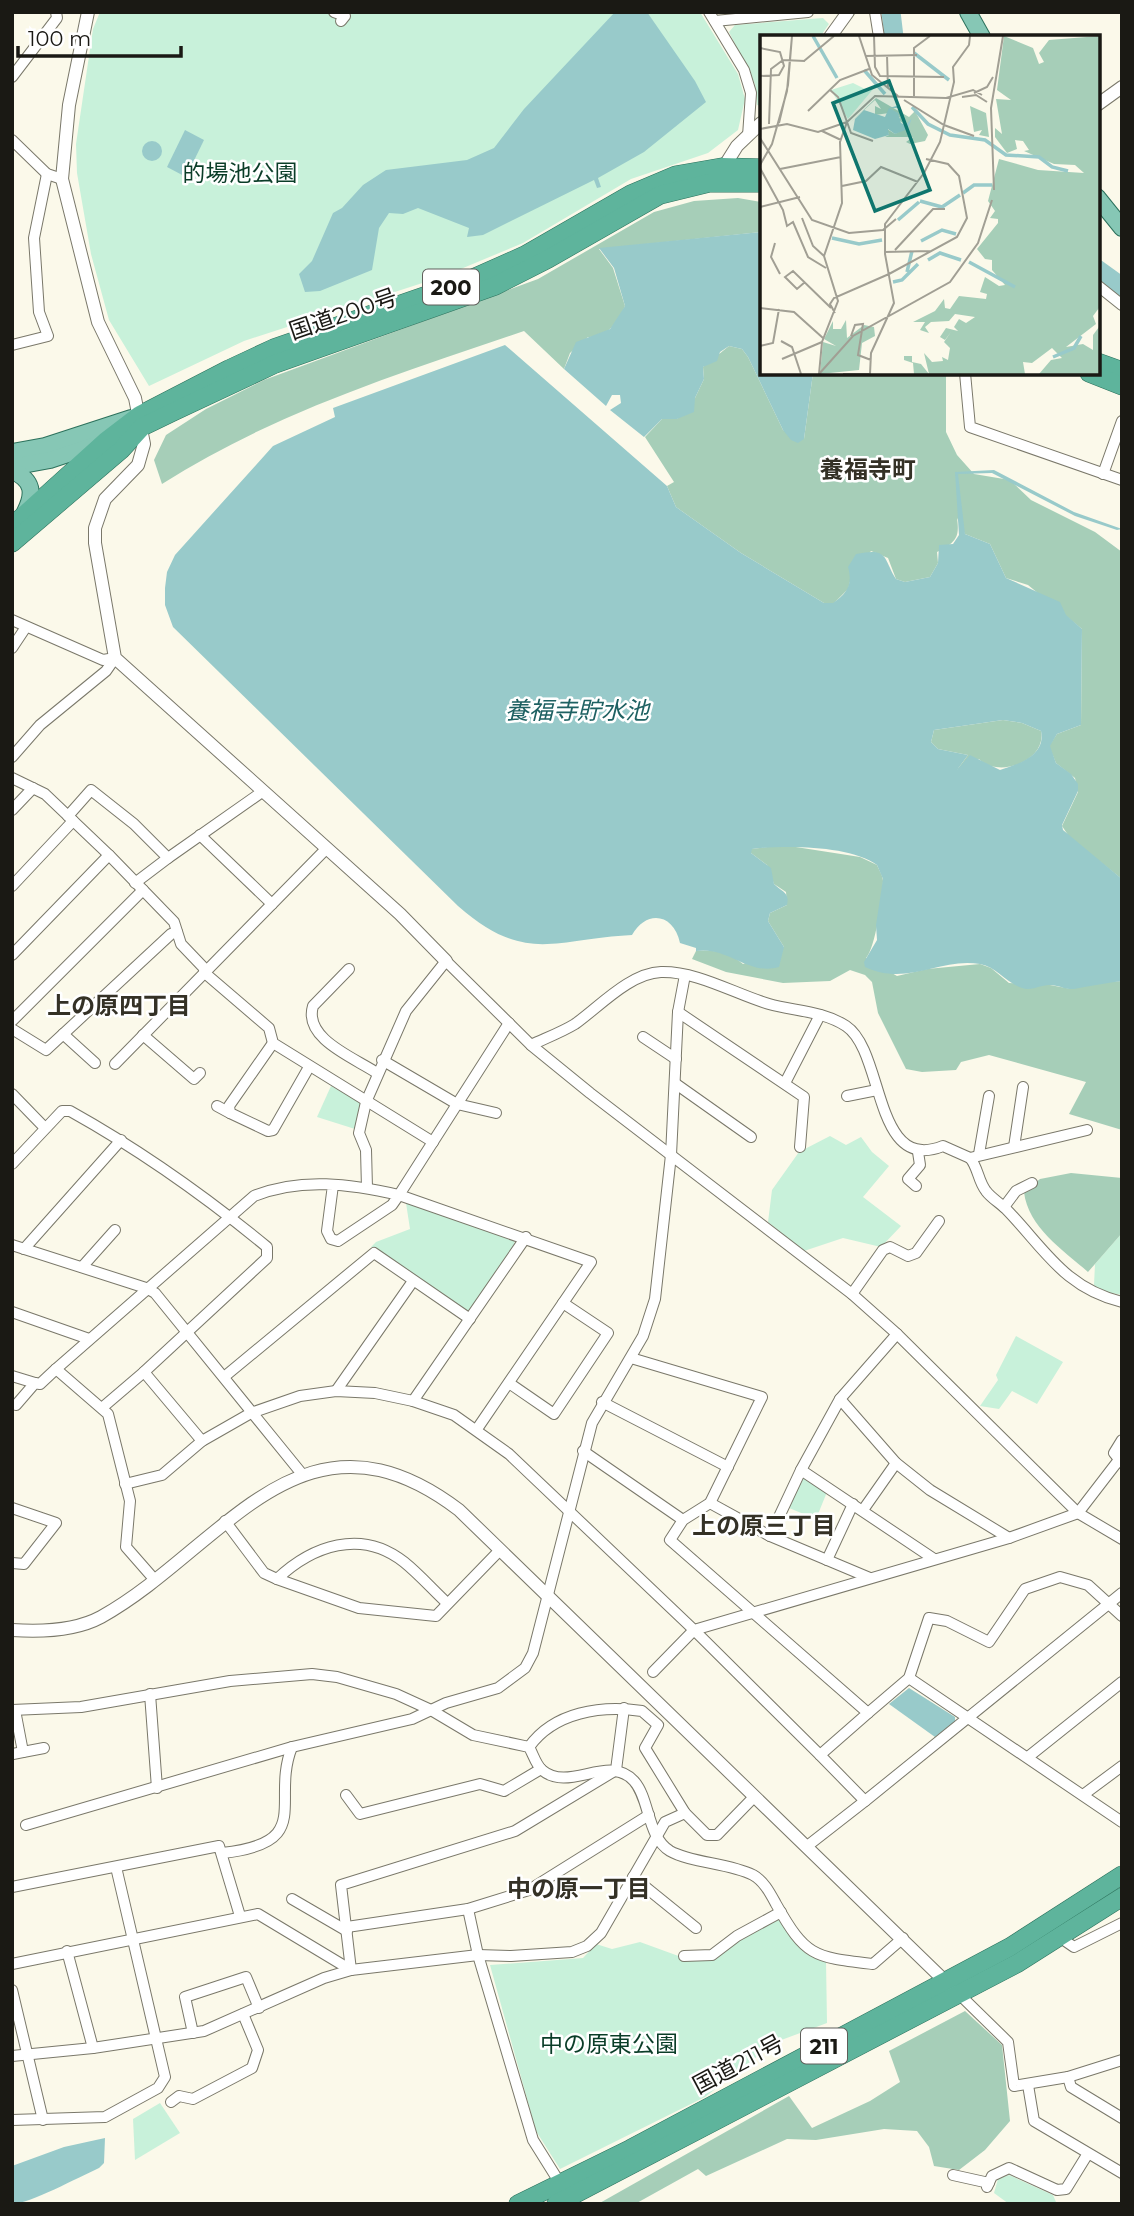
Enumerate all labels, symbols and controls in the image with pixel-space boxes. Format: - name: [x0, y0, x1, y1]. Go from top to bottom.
- scale bar: [18, 14, 180, 58]
- text: 100 m: [28, 26, 91, 51]
- inset map: [760, 35, 1099, 374]
- park label: 的場池公園: [183, 159, 298, 187]
- road number: 200: [423, 270, 479, 304]
- street label: 国道200号: [285, 282, 401, 346]
- district label: 養福寺町: [820, 455, 916, 484]
- water label: 養福寺貯水池: [505, 696, 651, 725]
- district label: 上の原四丁目: [47, 991, 191, 1020]
- district label: 上の原三丁目: [692, 1511, 836, 1540]
- district label: 中の原一丁目: [507, 1874, 651, 1903]
- street label: 国道211号: [688, 2028, 788, 2100]
- road number: 211: [801, 2028, 847, 2064]
- park label: 中の原東公園: [540, 2030, 678, 2058]

